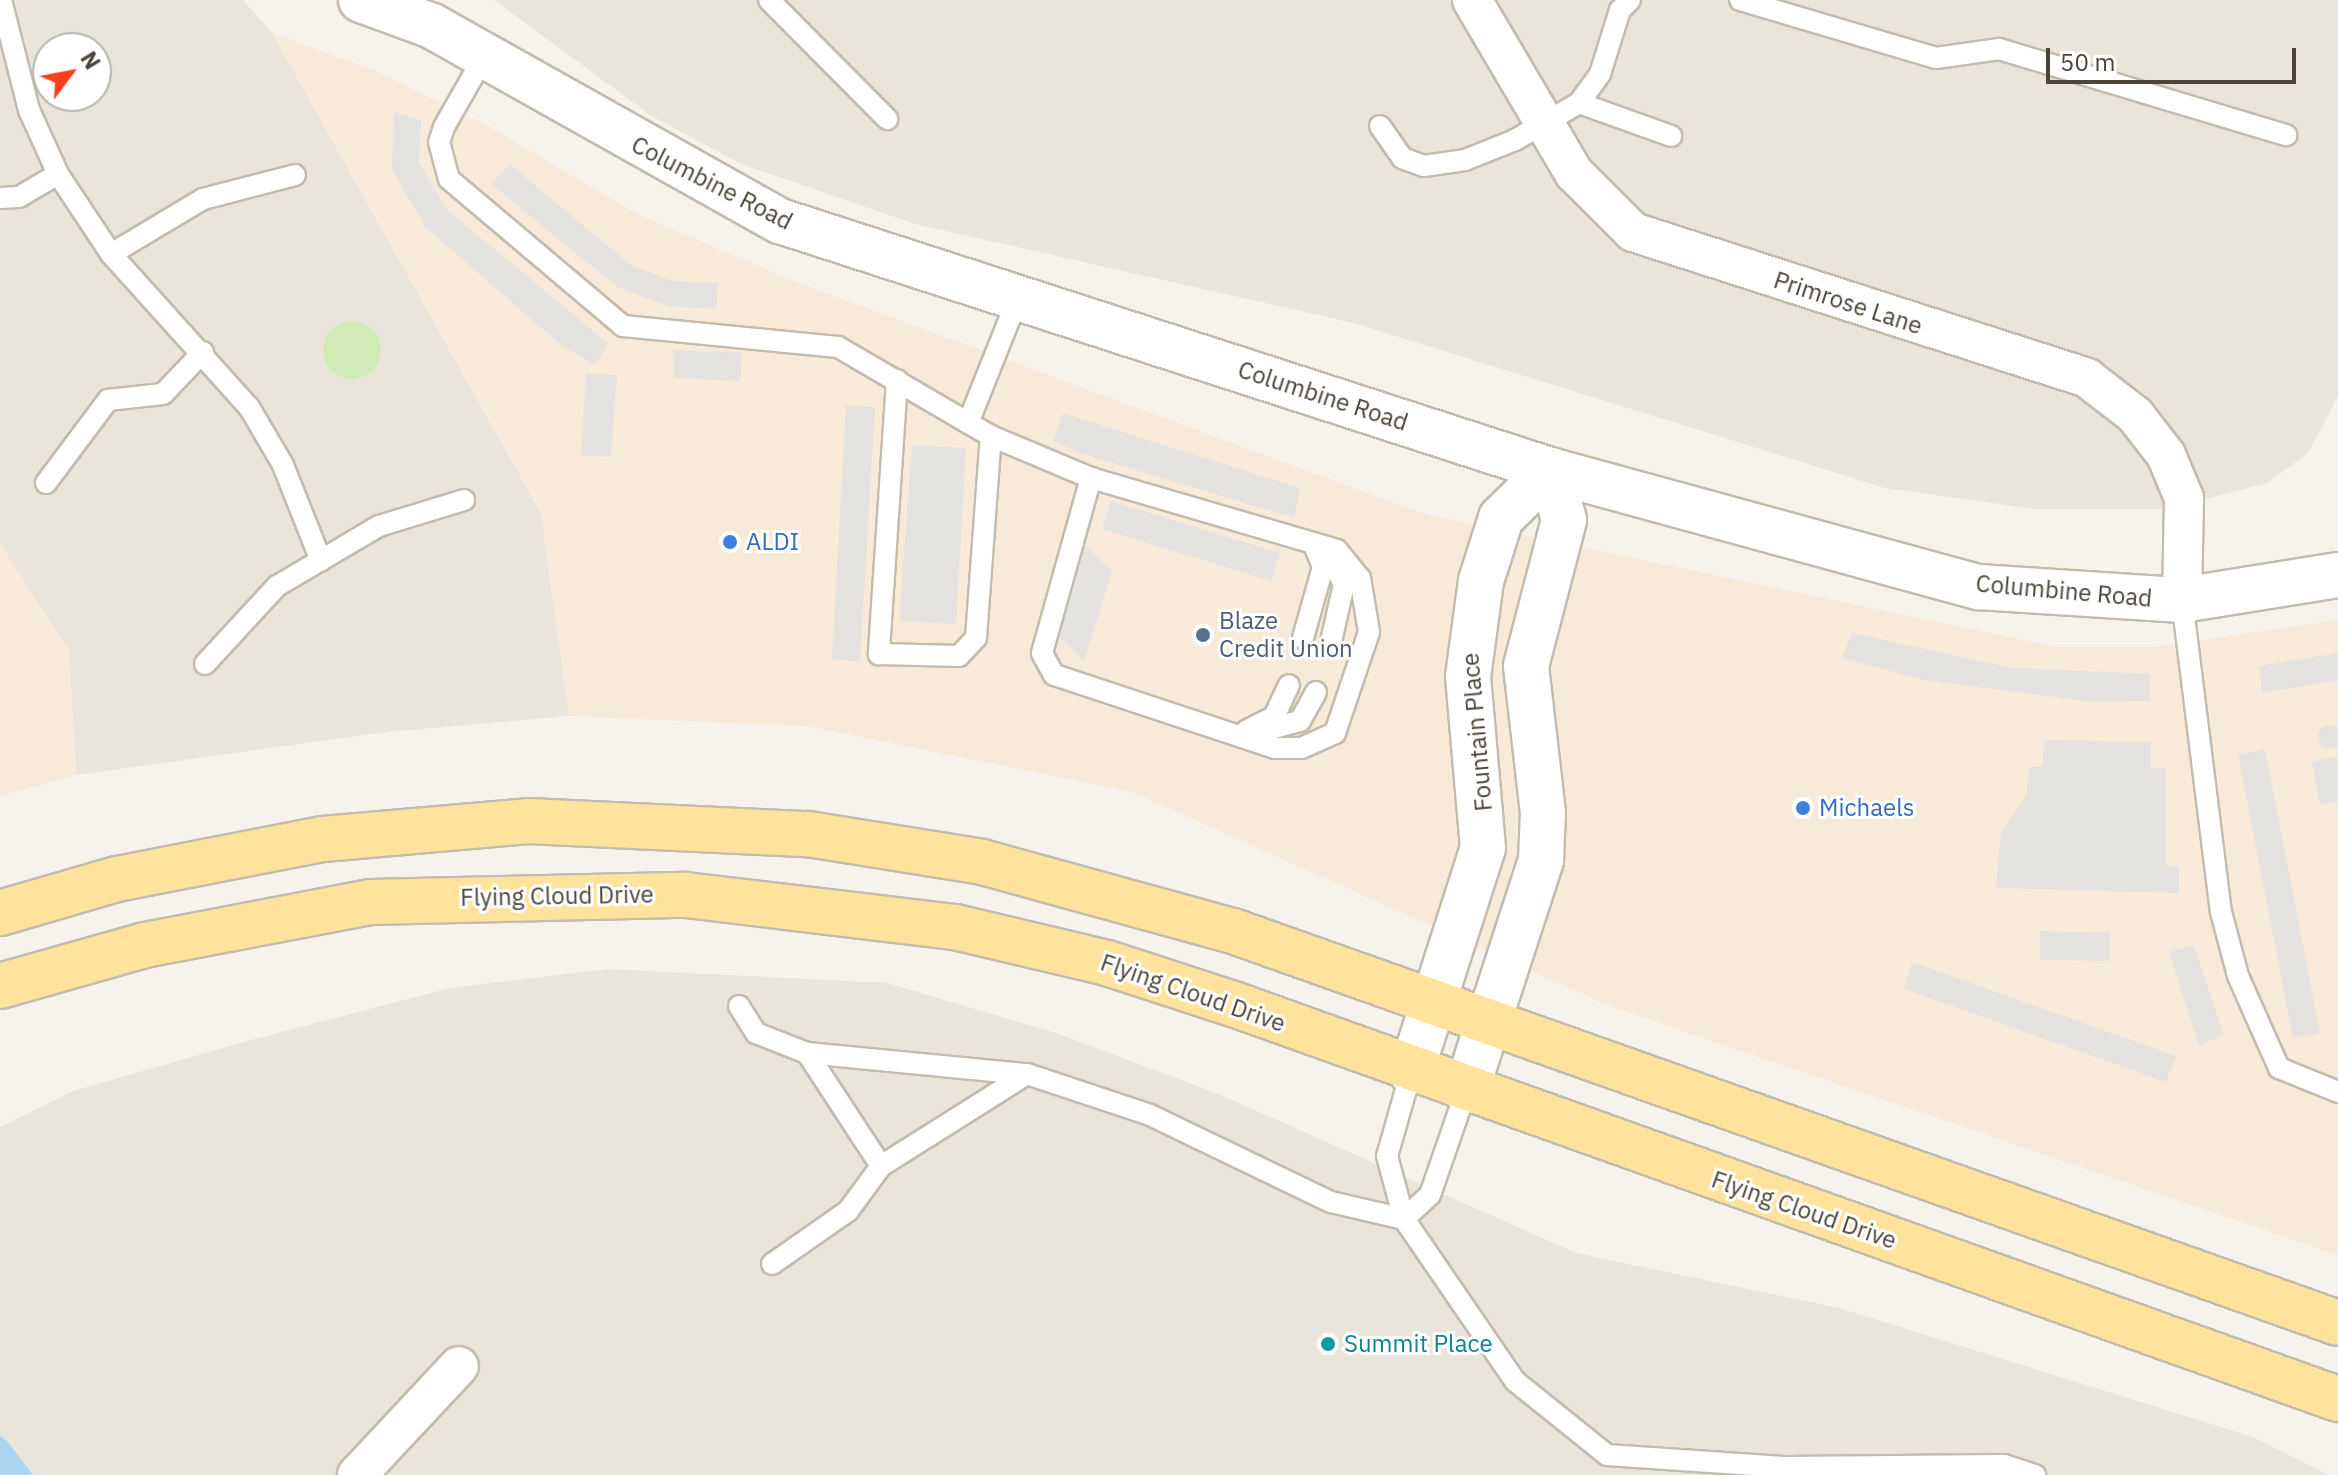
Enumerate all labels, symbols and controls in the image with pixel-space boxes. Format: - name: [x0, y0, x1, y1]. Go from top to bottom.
- north arrow: [32, 32, 112, 112]
- scale bar: [2050, 32, 2300, 82]
- text: N: [75, 46, 108, 75]
- text: 50 m: [2060, 46, 2115, 78]
- street label: Columbine Road: [627, 130, 797, 236]
- street label: Primrose Lane: [1770, 265, 1926, 341]
- street label: Columbine Road: [1234, 355, 1412, 437]
- place label: ALDI: [746, 528, 799, 556]
- marker: ALDI: [721, 533, 739, 551]
- street label: Columbine Road: [1975, 569, 2153, 613]
- place label: Blaze Credit Union: [1219, 607, 1353, 663]
- marker: Blaze Credit Union: [1194, 626, 1212, 644]
- street label: Fountain Place: [1456, 652, 1498, 812]
- place label: Michaels: [1819, 794, 1914, 822]
- marker: Michaels: [1794, 799, 1812, 817]
- street label: Flying Cloud Drive: [460, 880, 654, 912]
- street label: Flying Cloud Drive: [1097, 948, 1289, 1038]
- street label: Flying Cloud Drive: [1708, 1165, 1900, 1255]
- place label: Summit Place: [1344, 1330, 1493, 1358]
- marker: Summit Place: [1319, 1335, 1337, 1353]

